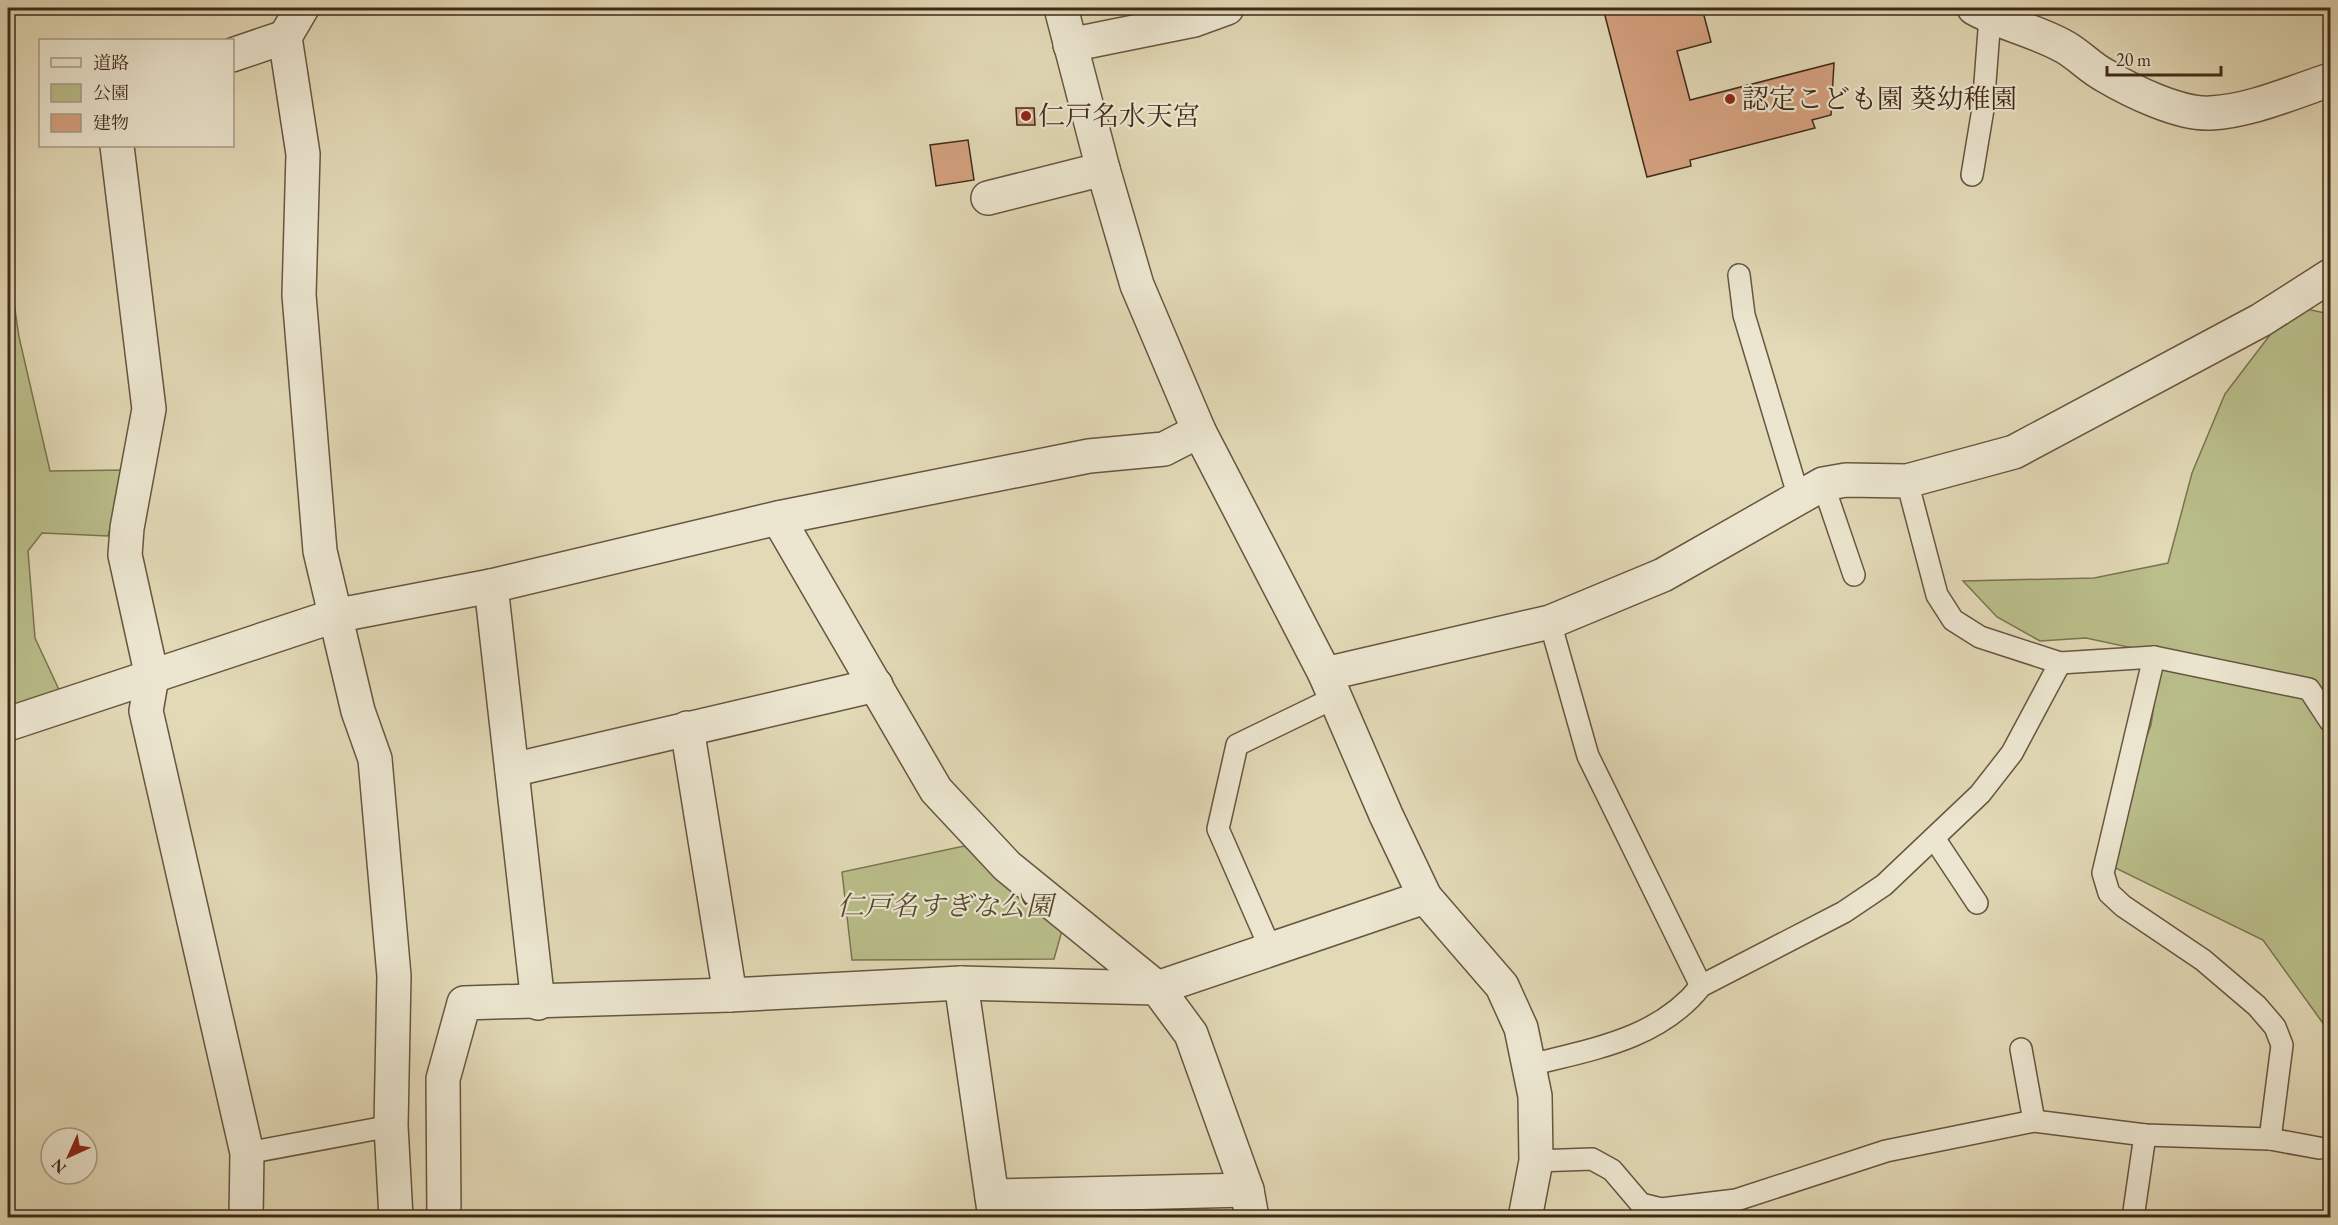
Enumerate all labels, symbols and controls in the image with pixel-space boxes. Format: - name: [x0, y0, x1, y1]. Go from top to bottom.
- legend: [39, 39, 234, 147]
- scale bar: [2107, 39, 2221, 77]
- text: 20 m: [2116, 48, 2151, 71]
- text: 道路: [93, 51, 129, 74]
- text: 公園: [93, 81, 129, 104]
- place label: 認定こども園 葵幼稚園: [1742, 81, 2017, 116]
- marker: 認定こども園 葵幼稚園: [1723, 92, 1737, 106]
- place label: 仁戸名水天宮: [1038, 98, 1200, 133]
- marker: 仁戸名水天宮: [1019, 109, 1033, 123]
- text: 建物: [93, 111, 129, 134]
- park label: 仁戸名すぎな公園: [837, 888, 1057, 923]
- north arrow: [39, 1126, 99, 1186]
- text: N: [47, 1154, 71, 1178]

